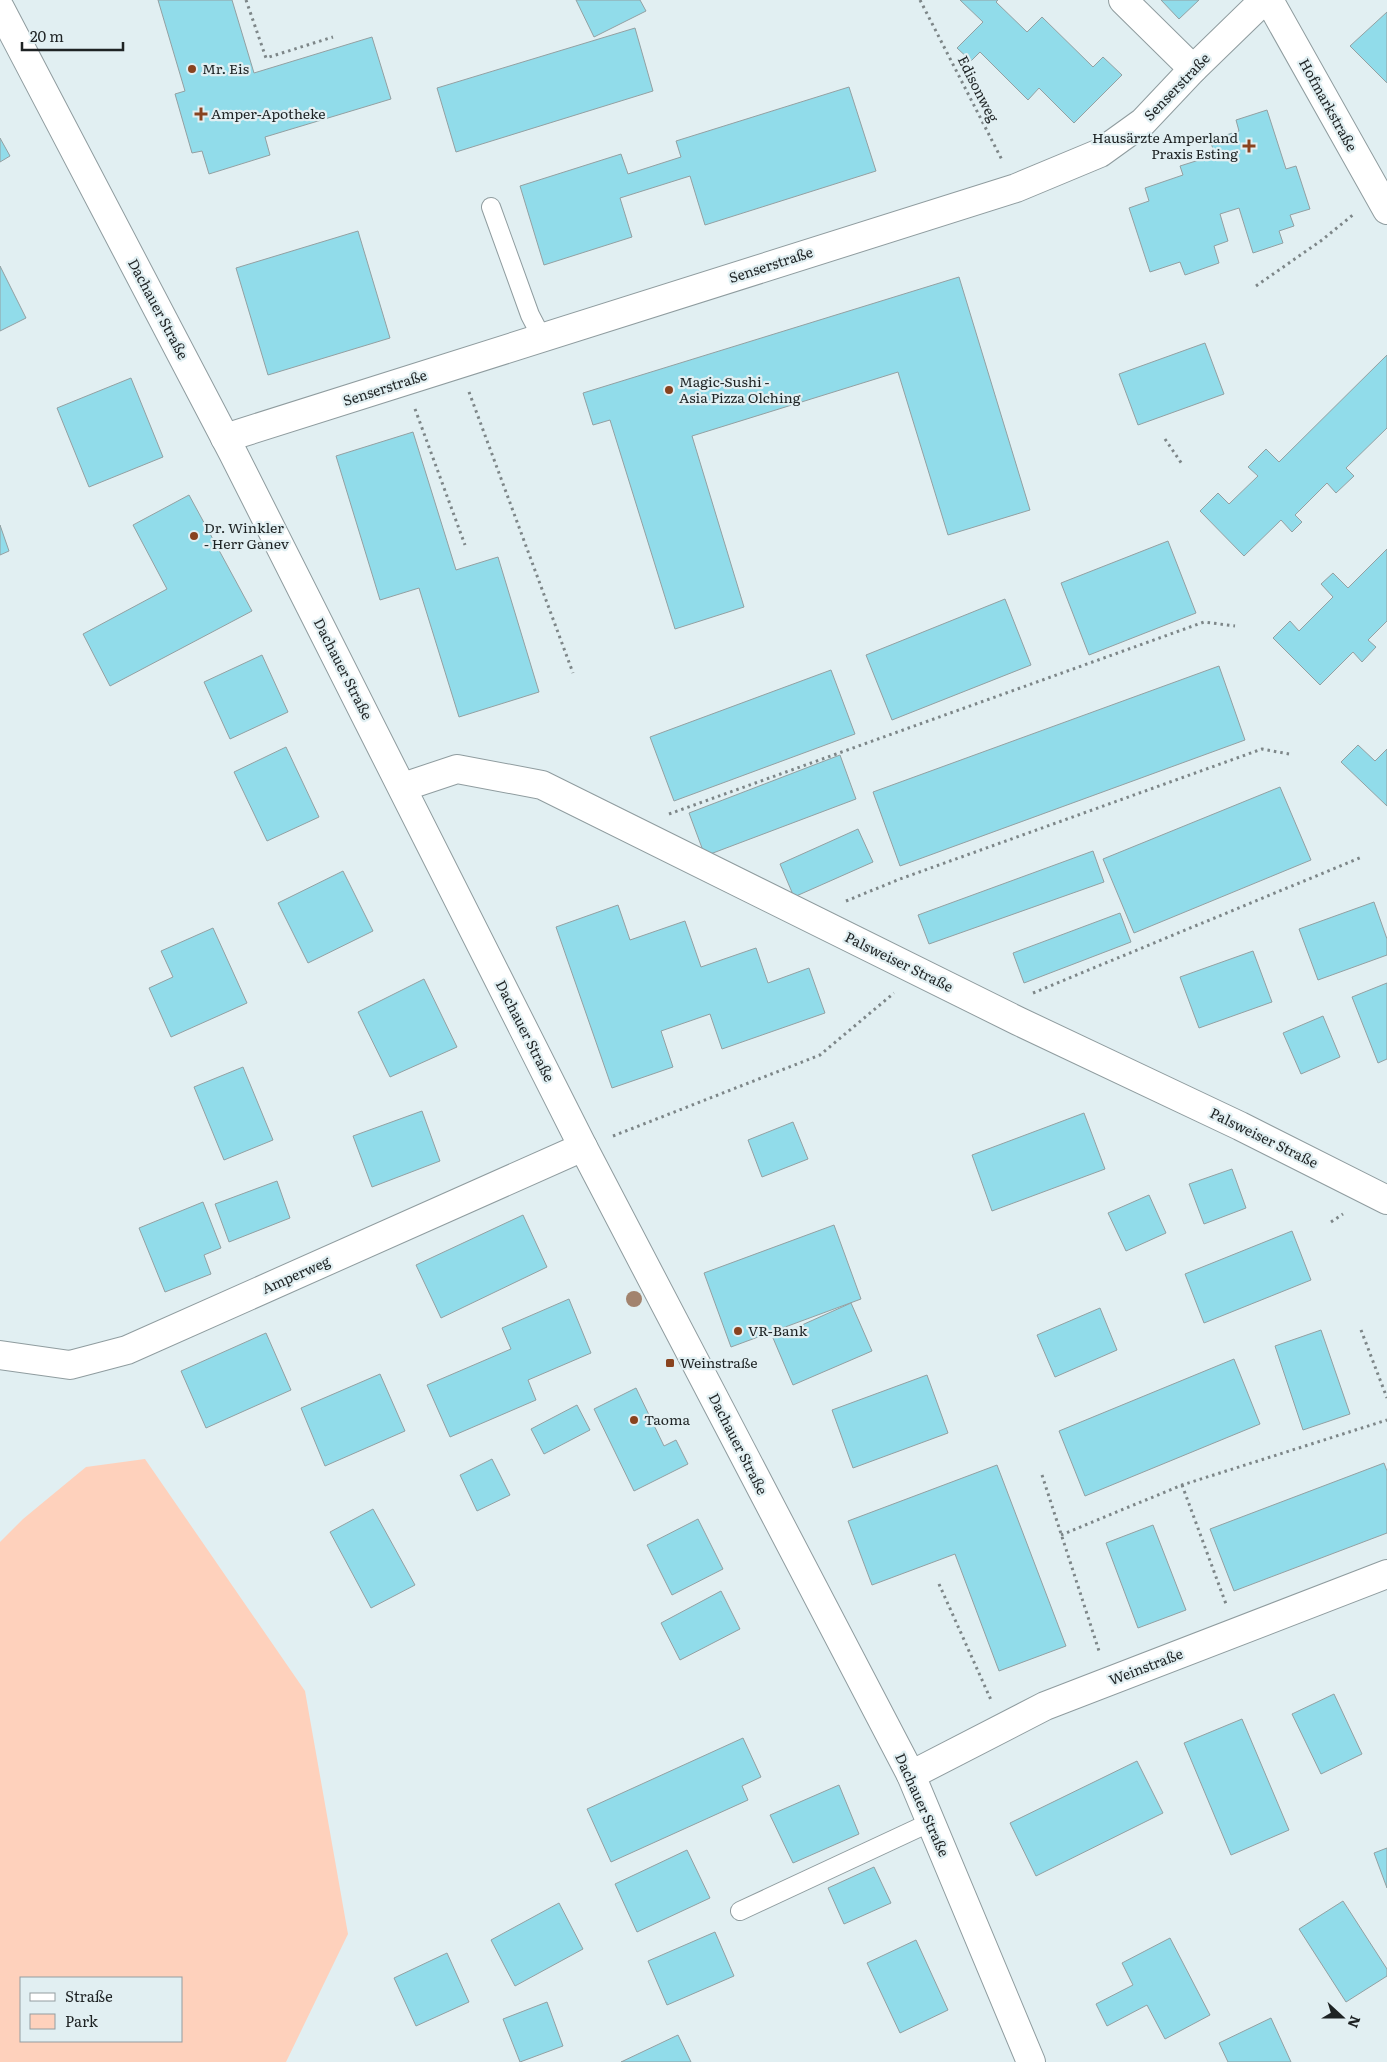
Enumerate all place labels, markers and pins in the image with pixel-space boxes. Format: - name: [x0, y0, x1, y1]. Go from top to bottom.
- place label: Mr. Eis: [202, 58, 249, 78]
- marker: Mr. Eis: [186, 63, 198, 75]
- place label: Amper-Apotheke: [211, 103, 326, 123]
- marker: Amper-Apotheke: [195, 108, 207, 120]
- place label: Hausärzte Amperland Praxis Esting: [1092, 127, 1238, 163]
- marker: Hausärzte Amperland Praxis Esting: [1242, 139, 1256, 153]
- place label: Magic-Sushi - Asia Pizza Olching: [679, 371, 801, 407]
- marker: Magic-Sushi - Asia Pizza Olching: [663, 384, 675, 396]
- place label: Dr. Winkler - Herr Ganev: [204, 517, 290, 553]
- marker: Dr. Winkler - Herr Ganev: [188, 530, 200, 542]
- place label: VR-Bank: [748, 1320, 808, 1340]
- marker: VR-Bank: [732, 1325, 744, 1337]
- place label: Weinstraße: [680, 1352, 758, 1372]
- marker: Weinstraße: [664, 1357, 676, 1369]
- place label: Taoma: [644, 1409, 690, 1429]
- marker: Taoma: [628, 1414, 640, 1426]

